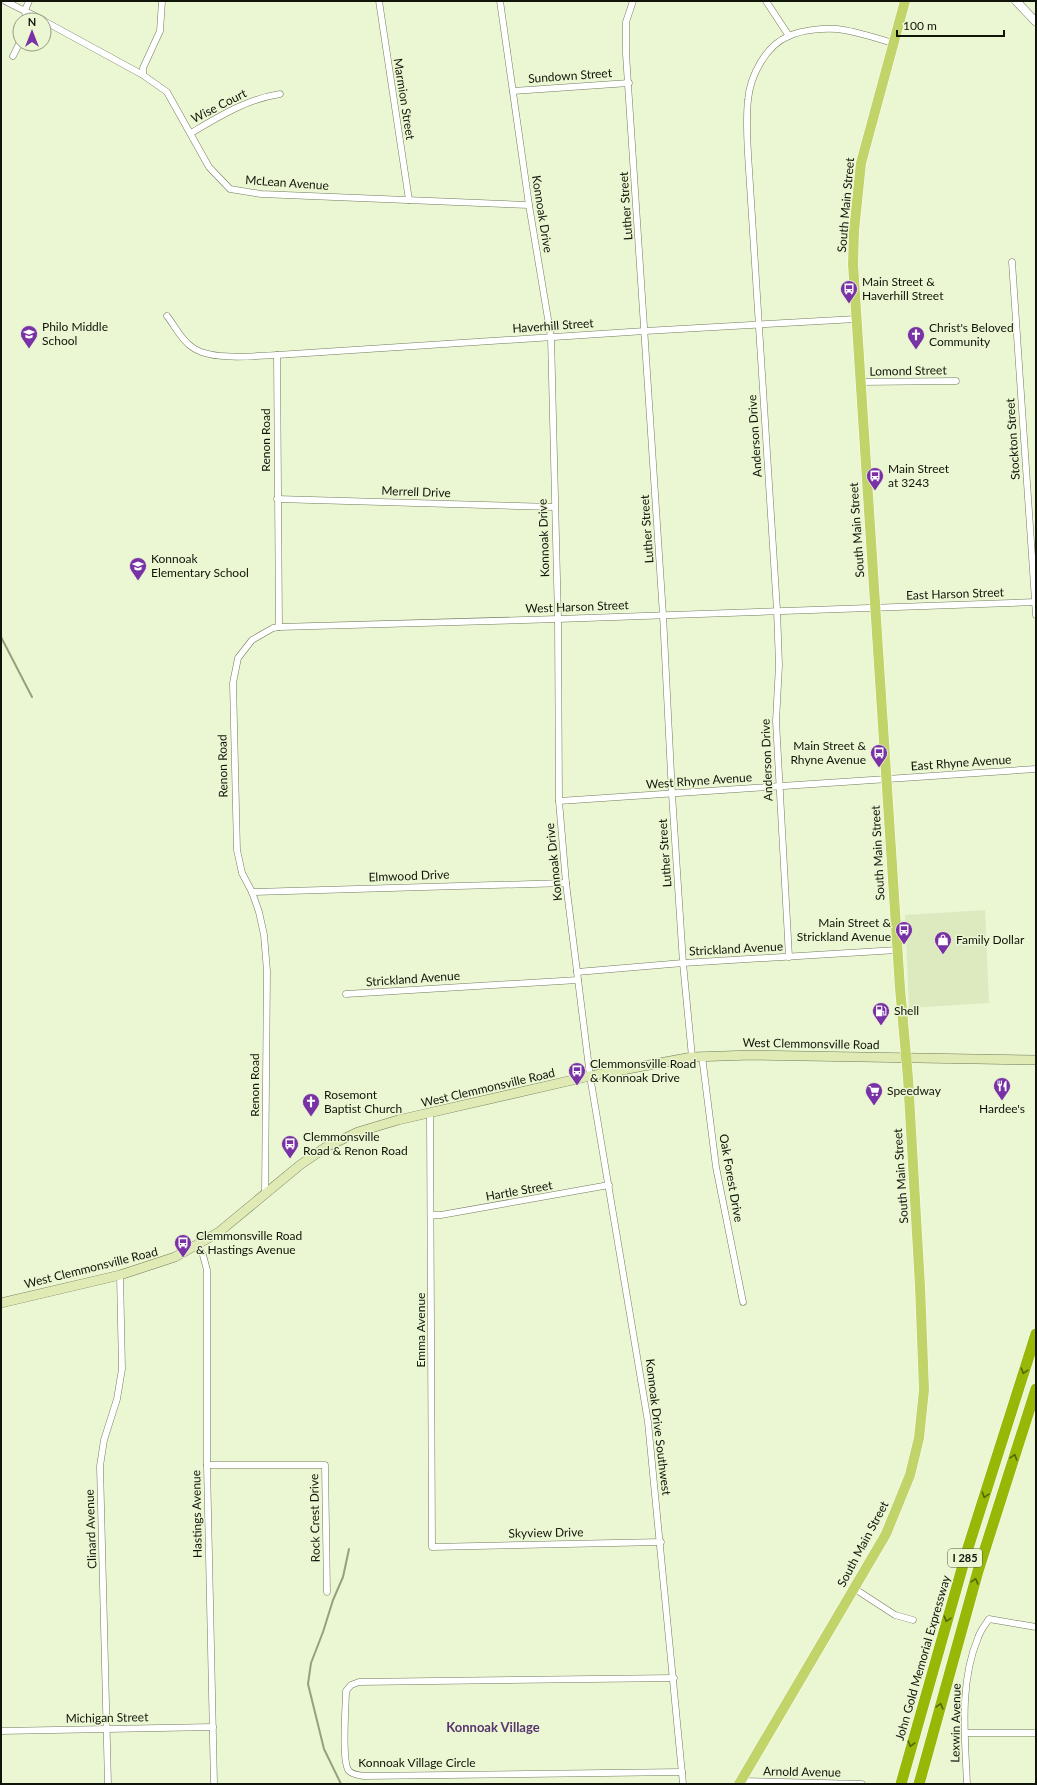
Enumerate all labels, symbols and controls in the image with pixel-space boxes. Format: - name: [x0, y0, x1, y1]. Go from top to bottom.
- north arrow: [12, 12, 52, 52]
- scale bar: [897, 12, 1004, 38]
- text: N: [28, 15, 36, 28]
- text: 100 m: [903, 18, 937, 33]
- street label: Marmion Street: [391, 57, 418, 141]
- street label: Sundown Street: [528, 65, 613, 86]
- street label: Wise Court: [189, 85, 249, 126]
- street label: South Main Street: [834, 156, 857, 253]
- street label: Luther Street: [616, 171, 635, 241]
- street label: McLean Avenue: [245, 172, 329, 193]
- street label: Konnoak Drive: [529, 174, 556, 254]
- place label: Main Street & Haverhill Street: [862, 274, 944, 303]
- bus stop icon: Main Street & Haverhill Street: [839, 279, 859, 304]
- street label: Haverhill Street: [512, 315, 595, 336]
- place label: Philo Middle School: [42, 319, 108, 348]
- place label: Christ's Beloved Community: [929, 320, 1014, 349]
- school or university icon: Philo Middle School: [19, 324, 39, 349]
- church icon: Christ's Beloved Community: [906, 325, 926, 350]
- street label: Lomond Street: [869, 362, 947, 379]
- street label: Anderson Drive: [744, 394, 765, 478]
- street label: Stockton Street: [1002, 397, 1023, 480]
- street label: Renon Road: [258, 408, 273, 472]
- place label: Main Street at 3243: [888, 461, 950, 490]
- bus stop icon: Main Street at 3243: [865, 466, 885, 491]
- street label: South Main Street: [846, 481, 867, 578]
- street label: Merrell Drive: [381, 483, 451, 500]
- street label: Luther Street: [637, 494, 656, 564]
- street label: Konnoak Drive: [535, 499, 552, 577]
- place label: Konnoak Elementary School: [151, 551, 249, 580]
- school or university icon: Konnoak Elementary School: [128, 556, 148, 581]
- street label: East Harson Street: [906, 584, 1005, 603]
- street label: West Harson Street: [525, 597, 630, 616]
- street label: Anderson Drive: [758, 718, 775, 802]
- street label: Renon Road: [214, 734, 231, 798]
- place label: Main Street & Rhyne Avenue: [790, 738, 866, 767]
- bus stop icon: Main Street & Rhyne Avenue: [869, 743, 889, 768]
- street label: East Rhyne Avenue: [910, 751, 1012, 774]
- street label: West Rhyne Avenue: [645, 769, 752, 792]
- street label: South Main Street: [867, 804, 887, 901]
- street label: Luther Street: [655, 818, 674, 888]
- street label: Konnoak Drive: [542, 822, 565, 902]
- street label: Elmwood Drive: [368, 867, 450, 884]
- place label: Main Street & Strickland Avenue: [797, 915, 891, 944]
- bus stop icon: Main Street & Strickland Avenue: [894, 920, 914, 945]
- shop icon: Family Dollar: [933, 930, 953, 955]
- place label: Family Dollar: [956, 932, 1025, 947]
- street label: Strickland Avenue: [689, 939, 783, 958]
- street label: Strickland Avenue: [365, 968, 460, 989]
- fuel station icon: Shell: [871, 1001, 891, 1026]
- place label: Shell: [894, 1003, 919, 1018]
- street label: West Clemmonsville Road: [742, 1035, 880, 1052]
- street label: Renon Road: [247, 1053, 262, 1117]
- place label: Clemmonsville Road & Konnoak Drive: [590, 1056, 696, 1085]
- bus stop icon: Clemmonsville Road & Konnoak Drive: [567, 1061, 587, 1086]
- street label: West Clemmonsville Road: [419, 1065, 556, 1110]
- restaurant icon: Hardee's: [992, 1076, 1012, 1101]
- supermarket icon: Speedway: [864, 1081, 884, 1106]
- place label: Speedway: [887, 1083, 942, 1098]
- place label: Rosemont Baptist Church: [324, 1087, 402, 1116]
- church icon: Rosemont Baptist Church: [301, 1092, 321, 1117]
- place label: Hardee's: [979, 1101, 1025, 1116]
- street label: South Main Street: [890, 1127, 911, 1224]
- place label: Clemmonsville Road & Renon Road: [303, 1129, 408, 1158]
- street label: Oak Forest Drive: [716, 1133, 747, 1223]
- bus stop icon: Clemmonsville Road & Renon Road: [280, 1134, 300, 1159]
- street label: Hartle Street: [484, 1177, 554, 1204]
- place label: Clemmonsville Road & Hastings Avenue: [196, 1228, 302, 1257]
- bus stop icon: Clemmonsville Road & Hastings Avenue: [173, 1233, 193, 1258]
- street label: West Clemmonsville Road: [23, 1244, 159, 1291]
- street label: Emma Avenue: [413, 1293, 428, 1367]
- street label: Konnoak Drive Southwest: [643, 1358, 674, 1497]
- one-way arrow: [1020, 1367, 1029, 1374]
- one-way arrow: [1009, 1453, 1018, 1460]
- street label: Hastings Avenue: [188, 1470, 205, 1558]
- street label: Rock Crest Drive: [306, 1474, 323, 1562]
- street label: Clinard Avenue: [82, 1489, 99, 1569]
- one-way arrow: [981, 1491, 989, 1498]
- street label: South Main Street: [834, 1498, 892, 1589]
- street label: Skyview Drive: [508, 1524, 584, 1541]
- road number: I 285: [948, 1549, 982, 1567]
- street label: John Gold Memorial Expressway: [892, 1573, 954, 1742]
- one-way arrow: [970, 1577, 979, 1584]
- one-way arrow: [943, 1616, 952, 1623]
- street label: Lexwin Avenue: [947, 1683, 964, 1763]
- one-way arrow: [935, 1702, 944, 1709]
- street label: Michigan Street: [65, 1709, 149, 1726]
- district label: Konnoak Village: [446, 1719, 540, 1735]
- one-way arrow: [908, 1741, 916, 1748]
- street label: Konnoak Village Circle: [358, 1755, 476, 1770]
- street label: Arnold Avenue: [763, 1763, 841, 1780]

